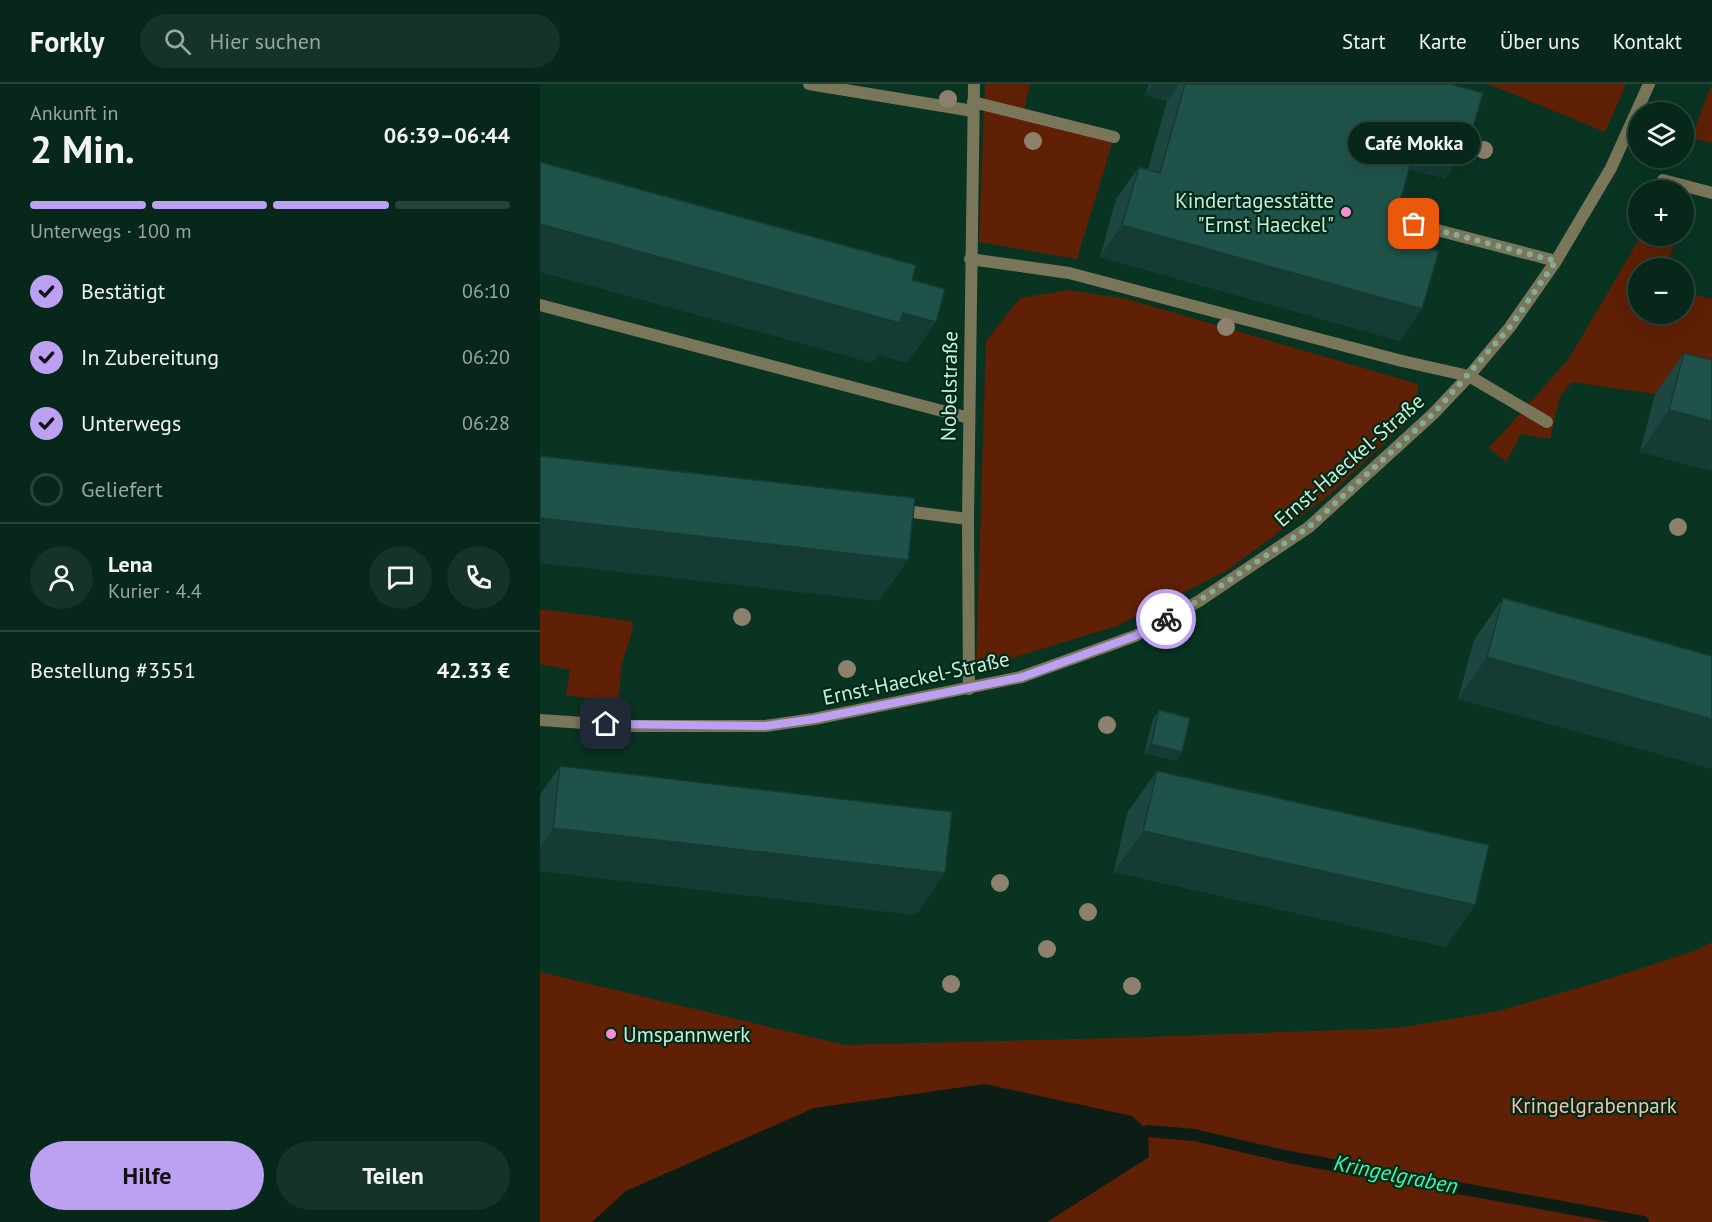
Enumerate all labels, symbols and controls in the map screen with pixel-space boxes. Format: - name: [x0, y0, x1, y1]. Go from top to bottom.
- search box: [140, 14, 560, 68]
- text: Forkly: [30, 23, 104, 60]
- icon: search: [161, 25, 194, 58]
- text: Hier suchen: [209, 27, 321, 55]
- text: Start: [1342, 28, 1386, 55]
- text: Karte: [1419, 28, 1467, 55]
- text: Über uns: [1500, 28, 1580, 55]
- text: Kontakt: [1613, 28, 1682, 55]
- text: Ankunft in: [30, 100, 118, 126]
- map controls: [1628, 102, 1694, 324]
- button: layers: [1628, 102, 1694, 168]
- text: 06:39–06:44: [384, 121, 510, 149]
- callout: Café Mokka: [1348, 122, 1480, 164]
- text: 2 Min.: [30, 123, 135, 174]
- text: Café Mokka: [1365, 130, 1463, 156]
- button: +: [1628, 180, 1694, 246]
- place label: Kindertagesstätte "Ernst Haeckel": [1175, 187, 1334, 238]
- pin: [1388, 198, 1439, 249]
- marker: Kindertagesstätte "Ernst Haeckel": [1339, 205, 1353, 219]
- icon: bag: [1397, 207, 1430, 240]
- text: Unterwegs · 100 m: [30, 218, 191, 244]
- button: −: [1628, 258, 1694, 324]
- icon: check: [30, 275, 63, 308]
- text: Bestätigt: [81, 277, 165, 305]
- text: 06:10: [462, 278, 510, 304]
- street label: Nobelstraße: [935, 331, 963, 441]
- icon: check: [30, 341, 63, 374]
- text: In Zubereitung: [81, 343, 219, 371]
- text: 06:20: [462, 344, 510, 370]
- street label: Ernst-Haeckel-Straße: [1268, 387, 1430, 533]
- icon: check: [30, 407, 63, 440]
- text: Unterwegs: [81, 409, 181, 437]
- text: 06:28: [462, 410, 510, 436]
- text: Geliefert: [81, 475, 163, 503]
- button: person: [30, 546, 93, 609]
- button: chat: [369, 546, 432, 609]
- button: phone: [447, 546, 510, 609]
- text: Lena: [108, 550, 153, 578]
- text: Kurier · 4.4: [108, 578, 202, 604]
- courier: [1136, 589, 1196, 649]
- icon: bike: [1150, 603, 1183, 636]
- street label: Ernst-Haeckel-Straße: [820, 645, 1012, 711]
- text: Bestellung #3551: [30, 656, 196, 684]
- text: 42.33 €: [437, 656, 510, 684]
- pin: [580, 698, 631, 749]
- icon: home: [589, 707, 622, 740]
- place label: Umspannwerk: [623, 1021, 750, 1048]
- marker: Umspannwerk: [604, 1027, 618, 1041]
- park label: Kringelgrabenpark: [1511, 1092, 1677, 1119]
- button: Hilfe: [30, 1141, 264, 1210]
- button: Teilen: [276, 1141, 510, 1210]
- water label: Kringelgraben: [1332, 1148, 1460, 1200]

